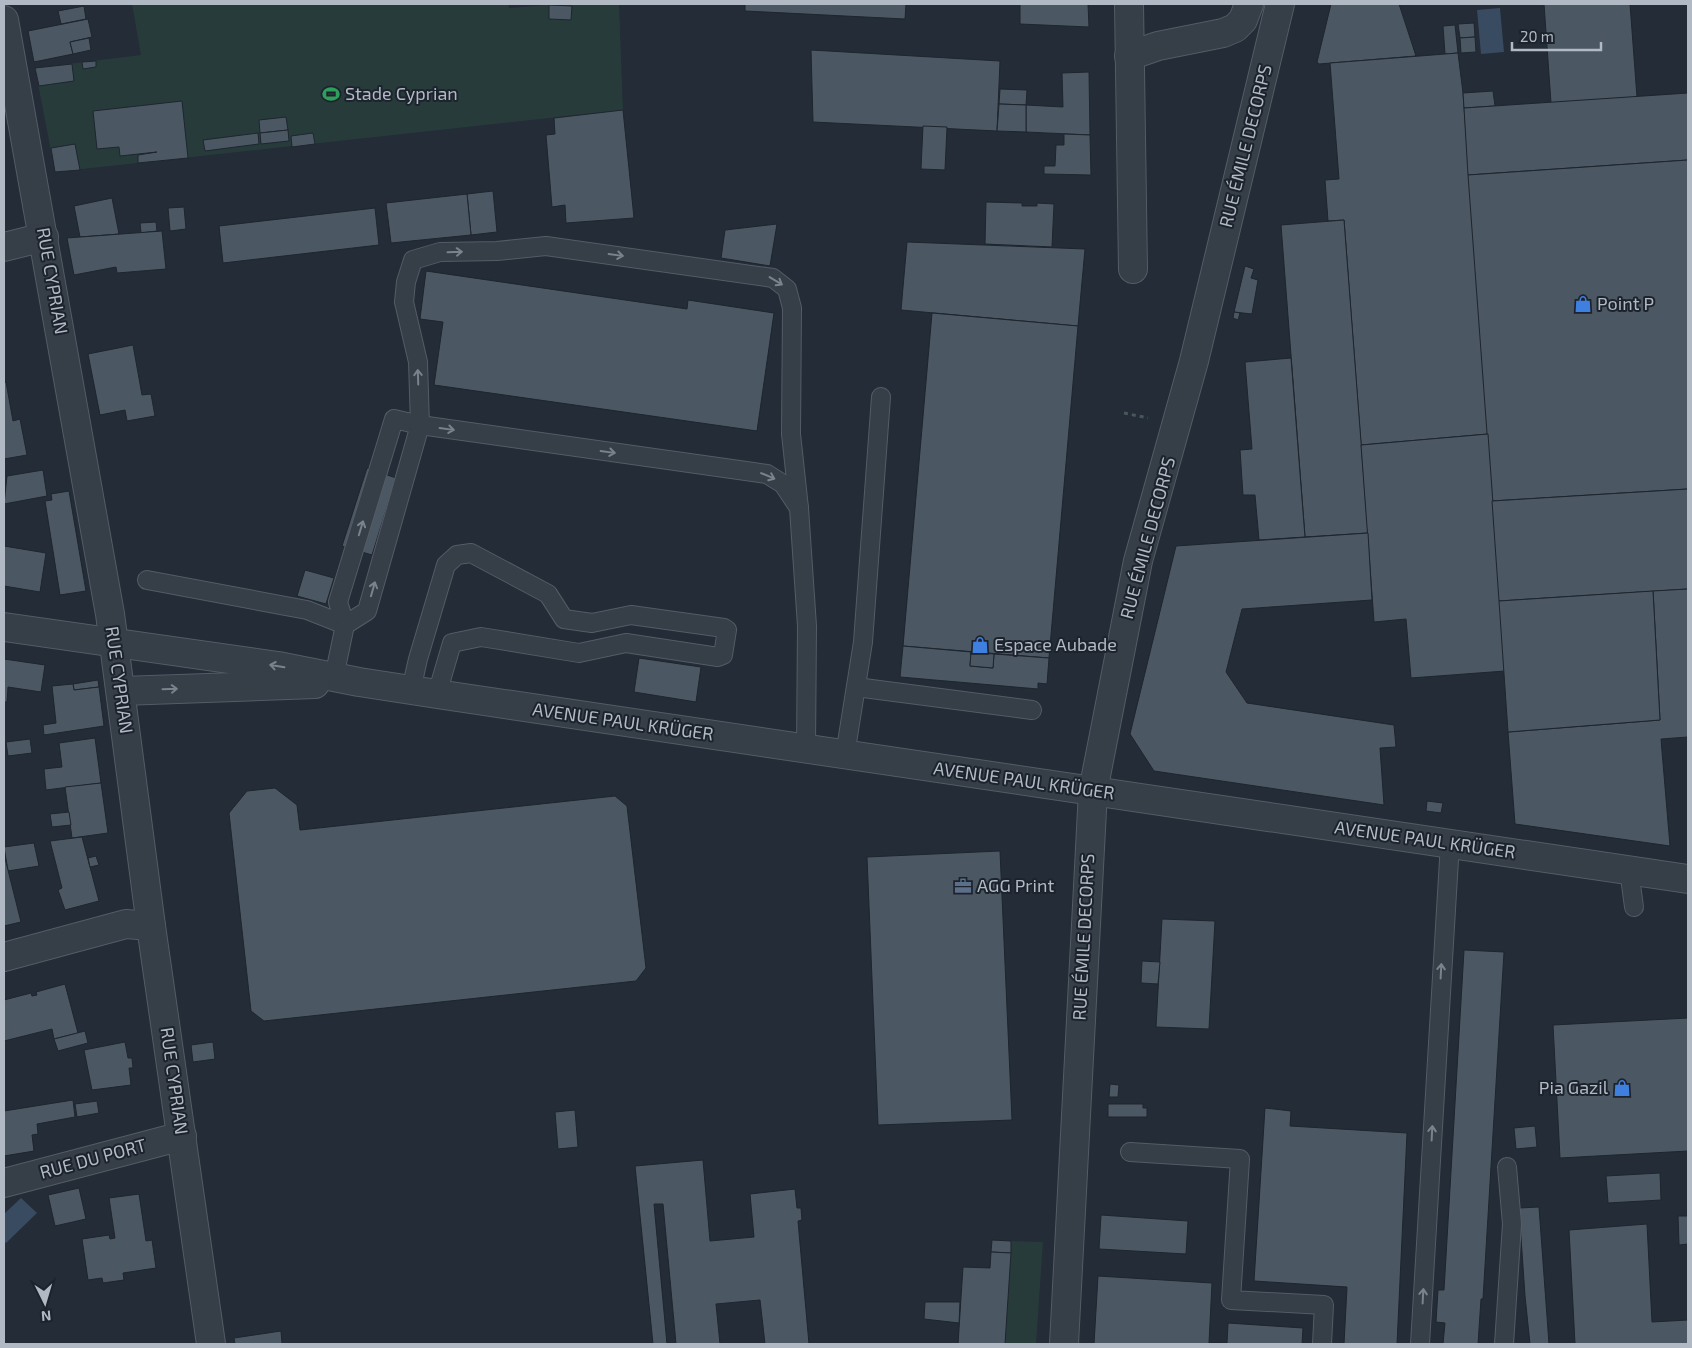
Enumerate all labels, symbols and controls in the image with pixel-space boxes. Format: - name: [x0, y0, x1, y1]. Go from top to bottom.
- scale bar: [1512, 20, 1601, 52]
- text: 20 m: [1520, 27, 1554, 45]
- street label: RUE ÉMILE DECORPS: [1214, 62, 1276, 229]
- place label: Stade Cyprian: [345, 82, 458, 104]
- sports icon: Stade Cyprian: [321, 84, 341, 104]
- street label: RUE CYPRIAN: [33, 226, 73, 336]
- one-way arrow: [446, 247, 463, 257]
- one-way arrow: [608, 251, 624, 261]
- one-way arrow: [769, 276, 783, 287]
- place label: Point P: [1597, 292, 1654, 314]
- shop icon: Point P: [1573, 294, 1593, 314]
- one-way arrow: [414, 369, 423, 385]
- one-way arrow: [438, 424, 454, 434]
- one-way arrow: [599, 447, 615, 457]
- street label: RUE ÉMILE DECORPS: [1115, 454, 1179, 621]
- one-way arrow: [760, 472, 775, 482]
- one-way arrow: [356, 520, 366, 536]
- one-way arrow: [368, 582, 378, 598]
- street label: RUE CYPRIAN: [102, 625, 138, 735]
- place label: Espace Aubade: [994, 633, 1117, 655]
- shop icon: Espace Aubade: [970, 635, 990, 655]
- one-way arrow: [270, 660, 286, 670]
- one-way arrow: [162, 685, 178, 694]
- street label: AVENUE PAUL KRÜGER: [531, 697, 715, 745]
- street label: AVENUE PAUL KRÜGER: [932, 756, 1116, 804]
- street label: AVENUE PAUL KRÜGER: [1333, 815, 1517, 863]
- street label: RUE ÉMILE DECORPS: [1068, 853, 1098, 1021]
- place label: AGG Print: [977, 874, 1055, 896]
- office icon: AGG Print: [953, 876, 973, 896]
- one-way arrow: [1437, 963, 1446, 979]
- street label: RUE CYPRIAN: [157, 1026, 193, 1136]
- place label: Pia Gazil: [1539, 1076, 1609, 1098]
- shop icon: Pia Gazil: [1612, 1078, 1632, 1098]
- one-way arrow: [1428, 1126, 1437, 1142]
- street label: RUE DU PORT: [37, 1133, 149, 1183]
- north arrow: [20, 1278, 70, 1328]
- one-way arrow: [1418, 1288, 1427, 1304]
- text: N: [40, 1308, 52, 1325]

